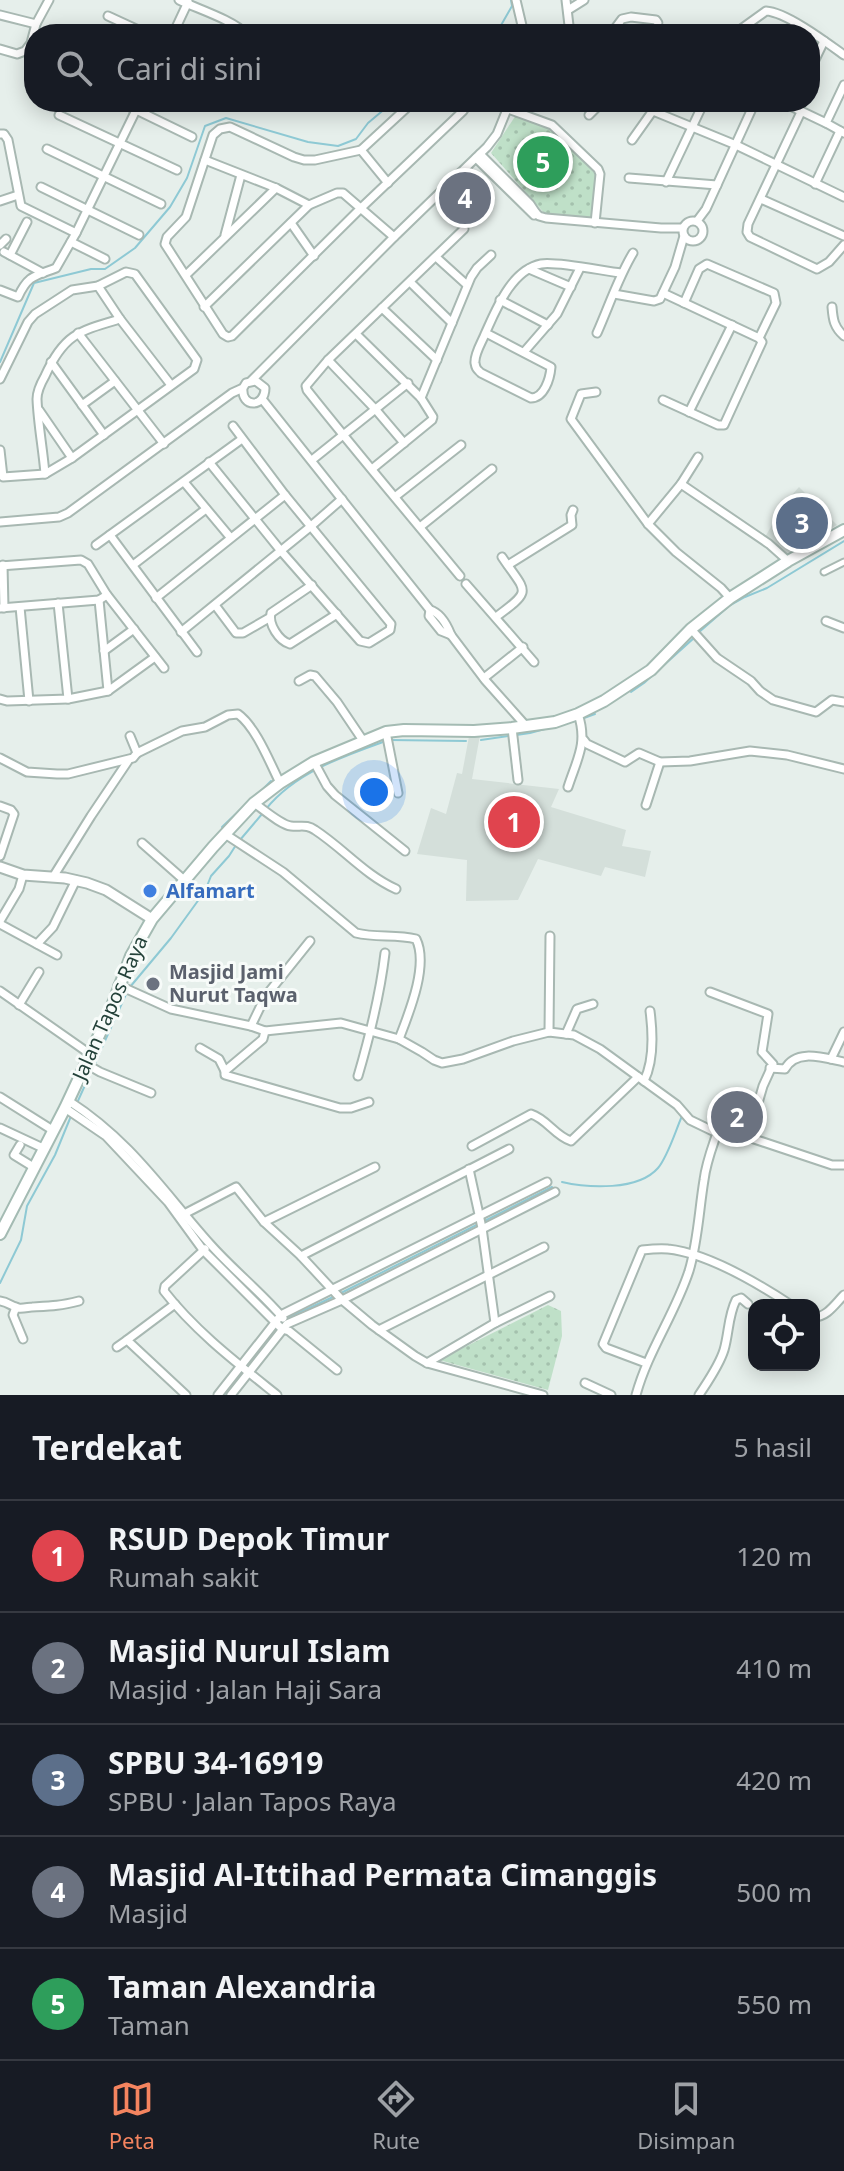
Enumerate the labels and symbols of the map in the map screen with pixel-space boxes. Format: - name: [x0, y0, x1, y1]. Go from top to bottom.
- pin: 5: [517, 132, 569, 192]
- pin: 4: [439, 168, 491, 228]
- pin: 3: [776, 493, 828, 553]
- your location: [354, 772, 394, 812]
- pin: 1: [488, 792, 540, 852]
- place label: Alfamart: [166, 877, 255, 904]
- marker: Alfamart: [141, 882, 159, 900]
- street label: Jalan Tapos Raya: [65, 931, 154, 1086]
- place label: Masjid Jami Nurut Taqwa: [169, 958, 298, 1008]
- marker: Masjid Jami Nurut Taqwa: [144, 975, 162, 993]
- pin: 2: [711, 1087, 763, 1147]

